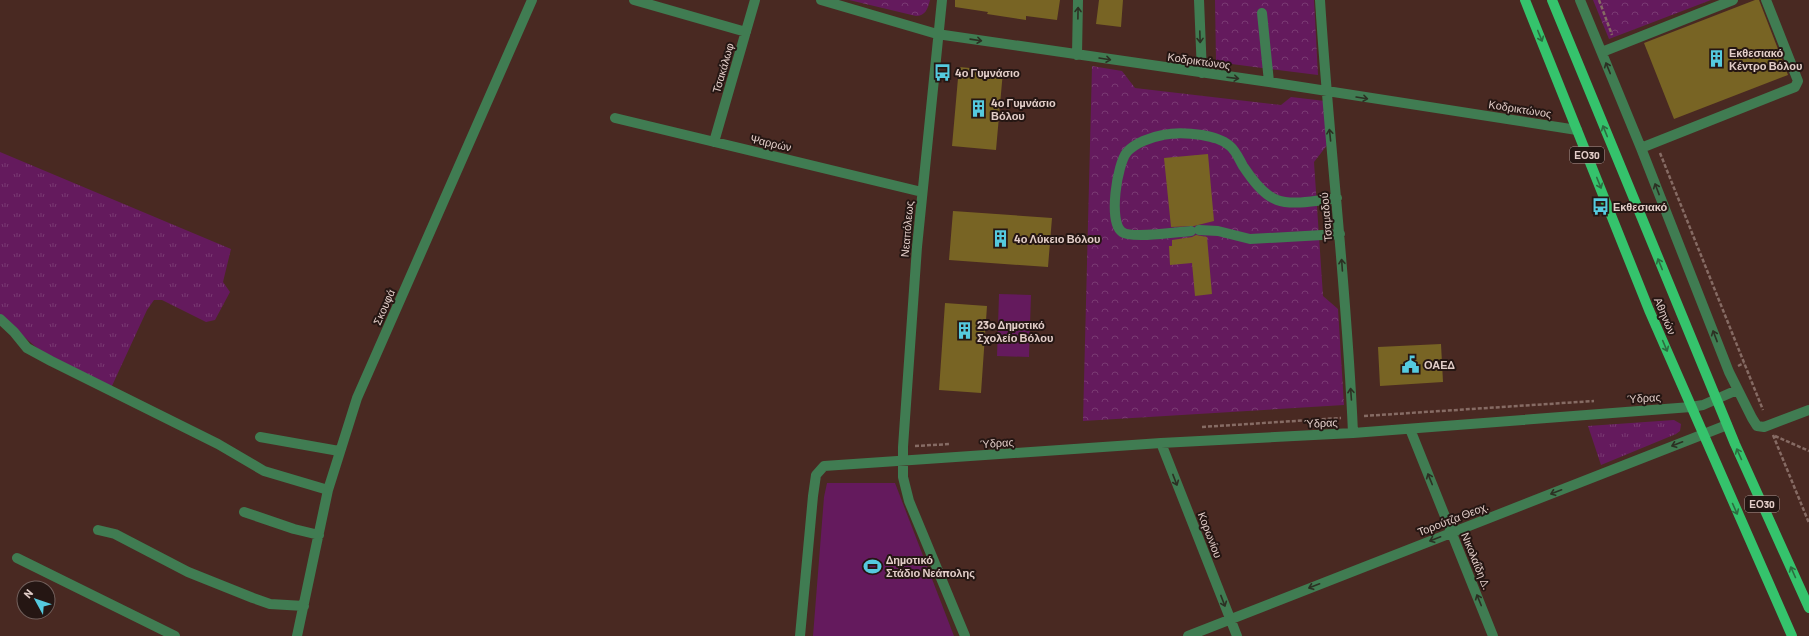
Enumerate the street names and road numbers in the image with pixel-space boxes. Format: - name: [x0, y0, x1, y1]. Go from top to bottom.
- street label: Τσακάλωφ: [709, 41, 736, 94]
- street label: Κοδρικτώνος: [1167, 50, 1231, 71]
- street label: Κοδρικτώνος: [1488, 97, 1552, 120]
- street label: Ψαρρών: [749, 131, 793, 154]
- road number: ΕΟ30: [1570, 147, 1604, 163]
- street label: Τσαμαδού: [1317, 192, 1334, 242]
- street label: Νεαπόλεως: [898, 200, 915, 258]
- street label: Σκουφά: [370, 286, 397, 327]
- street label: Αθηνών: [1652, 295, 1679, 337]
- street label: Ύδρας: [1627, 390, 1661, 405]
- street label: Ύδρας: [1304, 415, 1338, 430]
- street label: Ύδρας: [980, 435, 1014, 450]
- road number: ΕΟ30: [1745, 496, 1779, 512]
- street label: Τορούτζα Θεοχ.: [1415, 499, 1490, 538]
- street label: Κορωνίου: [1196, 510, 1225, 560]
- street label: Νικολαΐδη Δ.: [1459, 530, 1494, 591]

